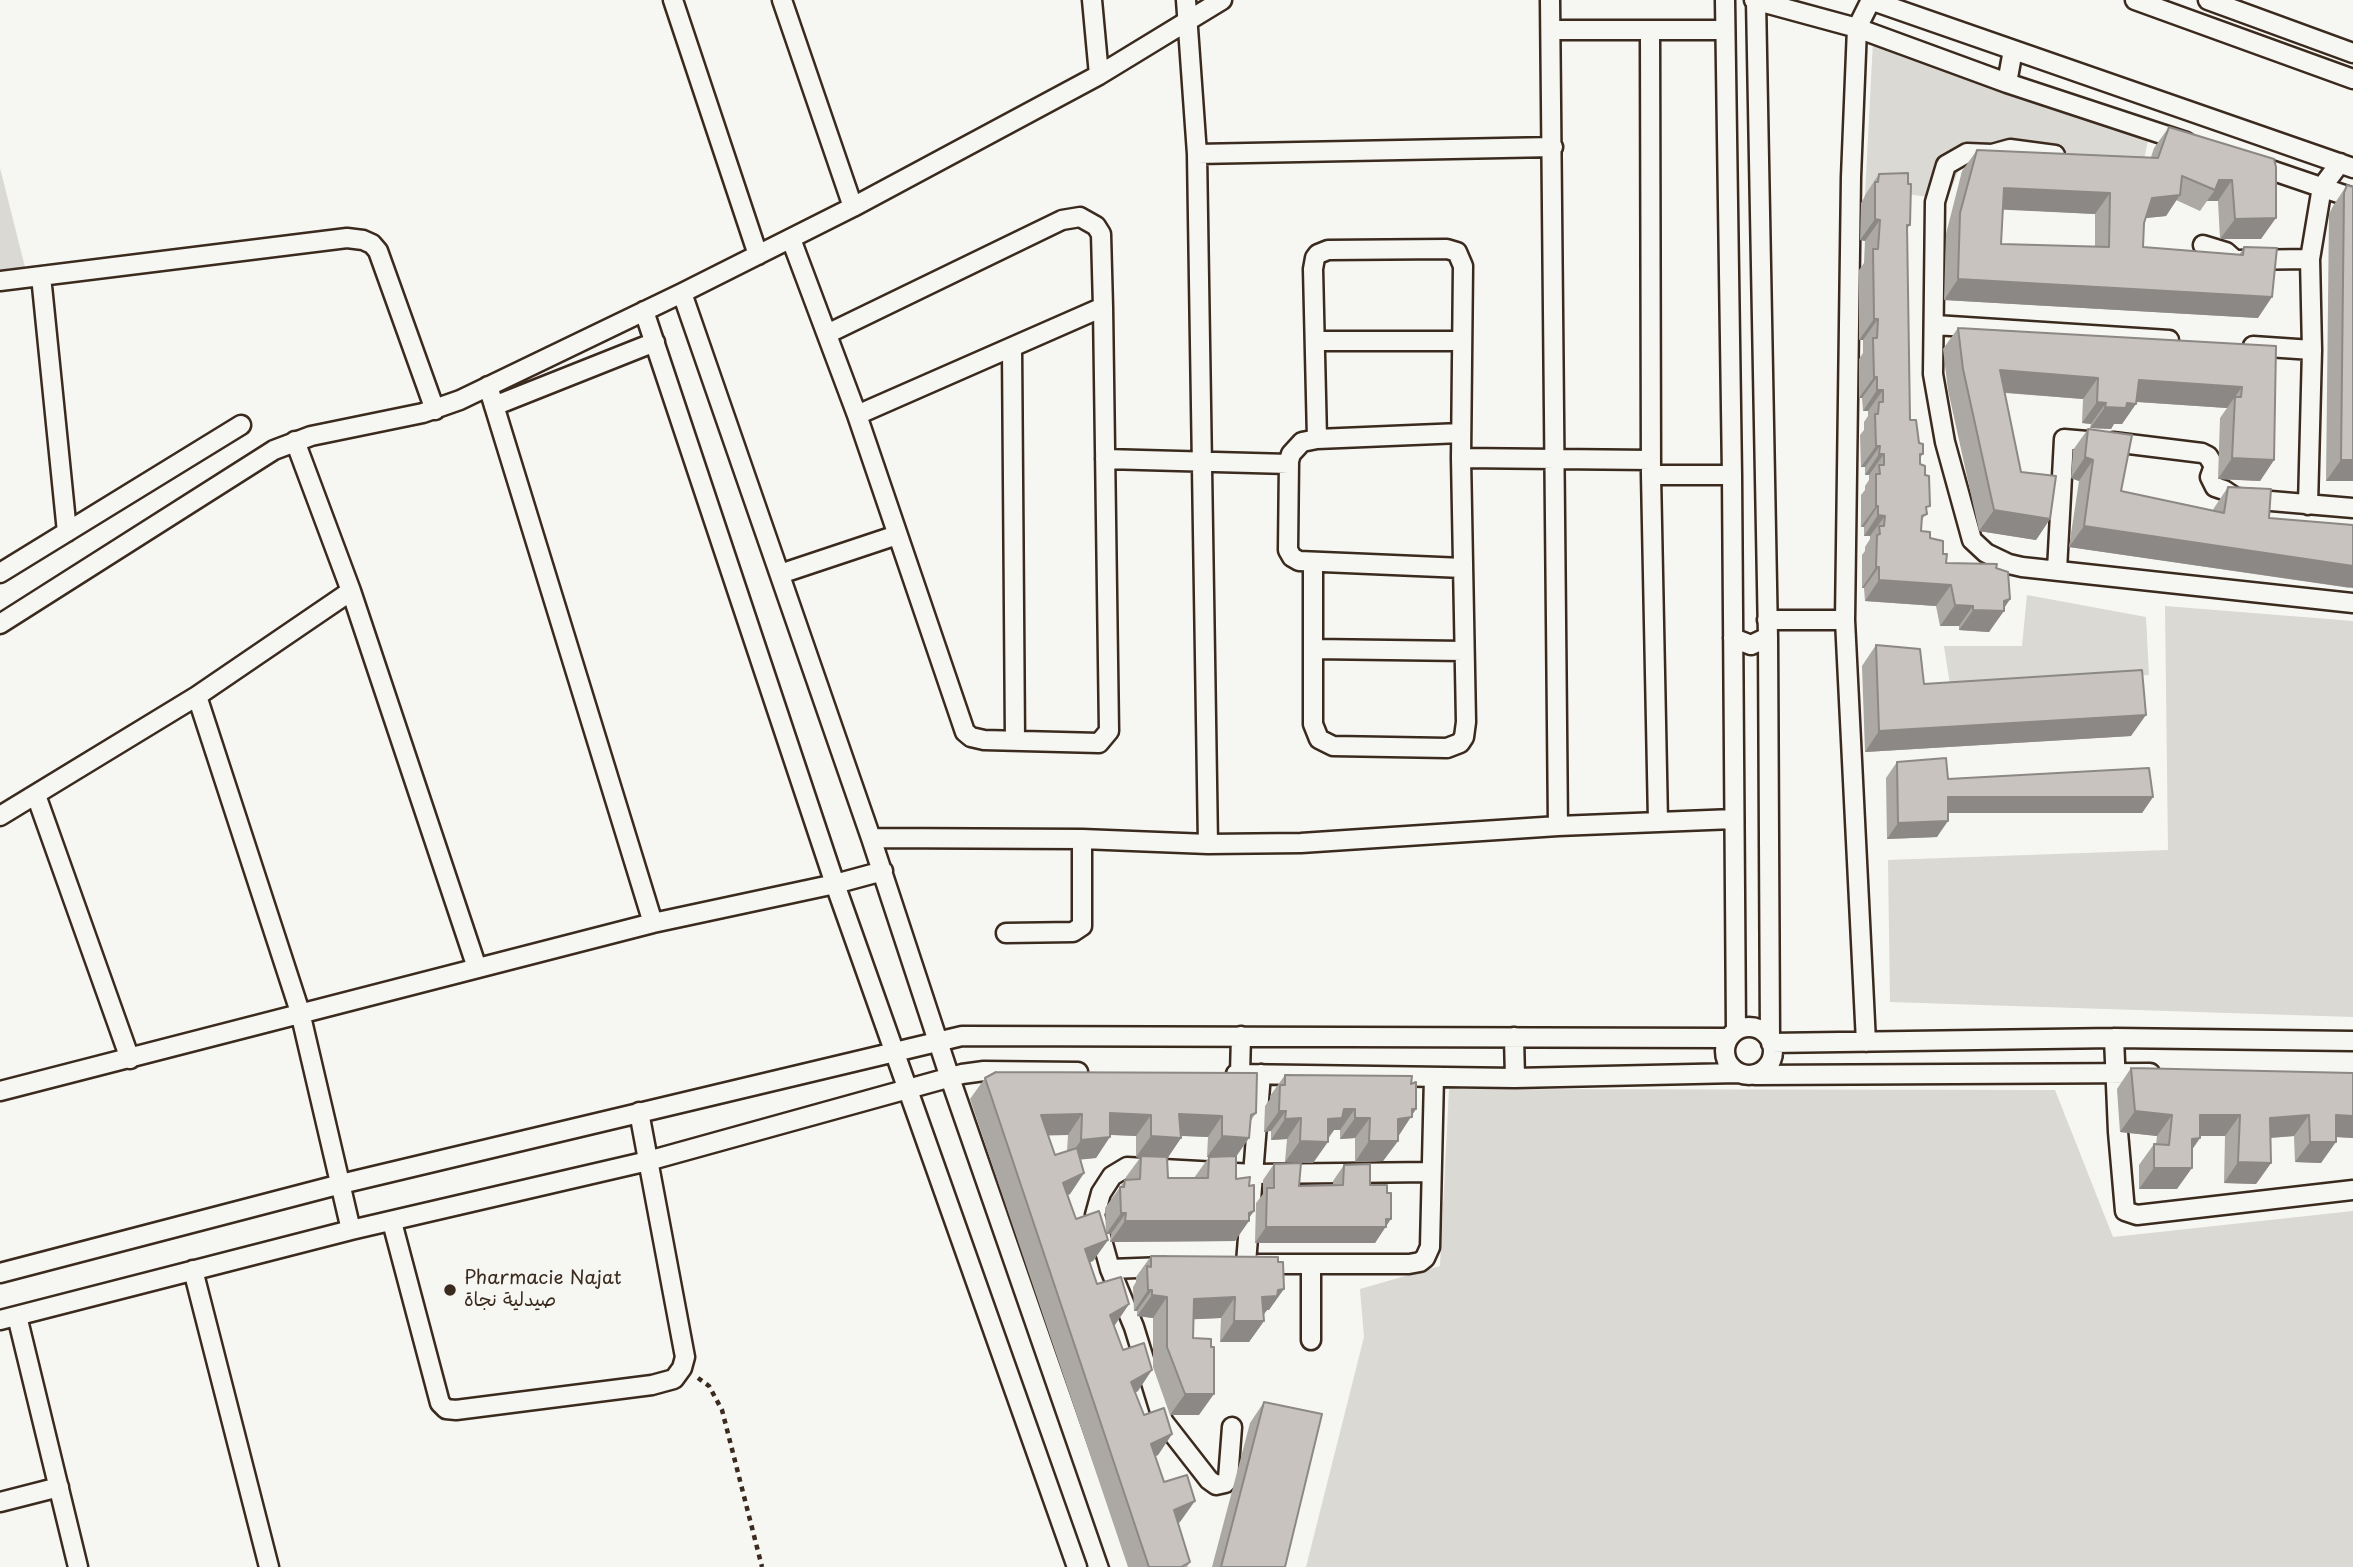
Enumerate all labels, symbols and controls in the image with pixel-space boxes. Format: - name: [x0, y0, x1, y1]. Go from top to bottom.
- place label: Pharmacie Najat صيدلية نجاة: [464, 1268, 622, 1312]
- marker: Pharmacie Najat صيدلية نجاة: [442, 1282, 458, 1298]

